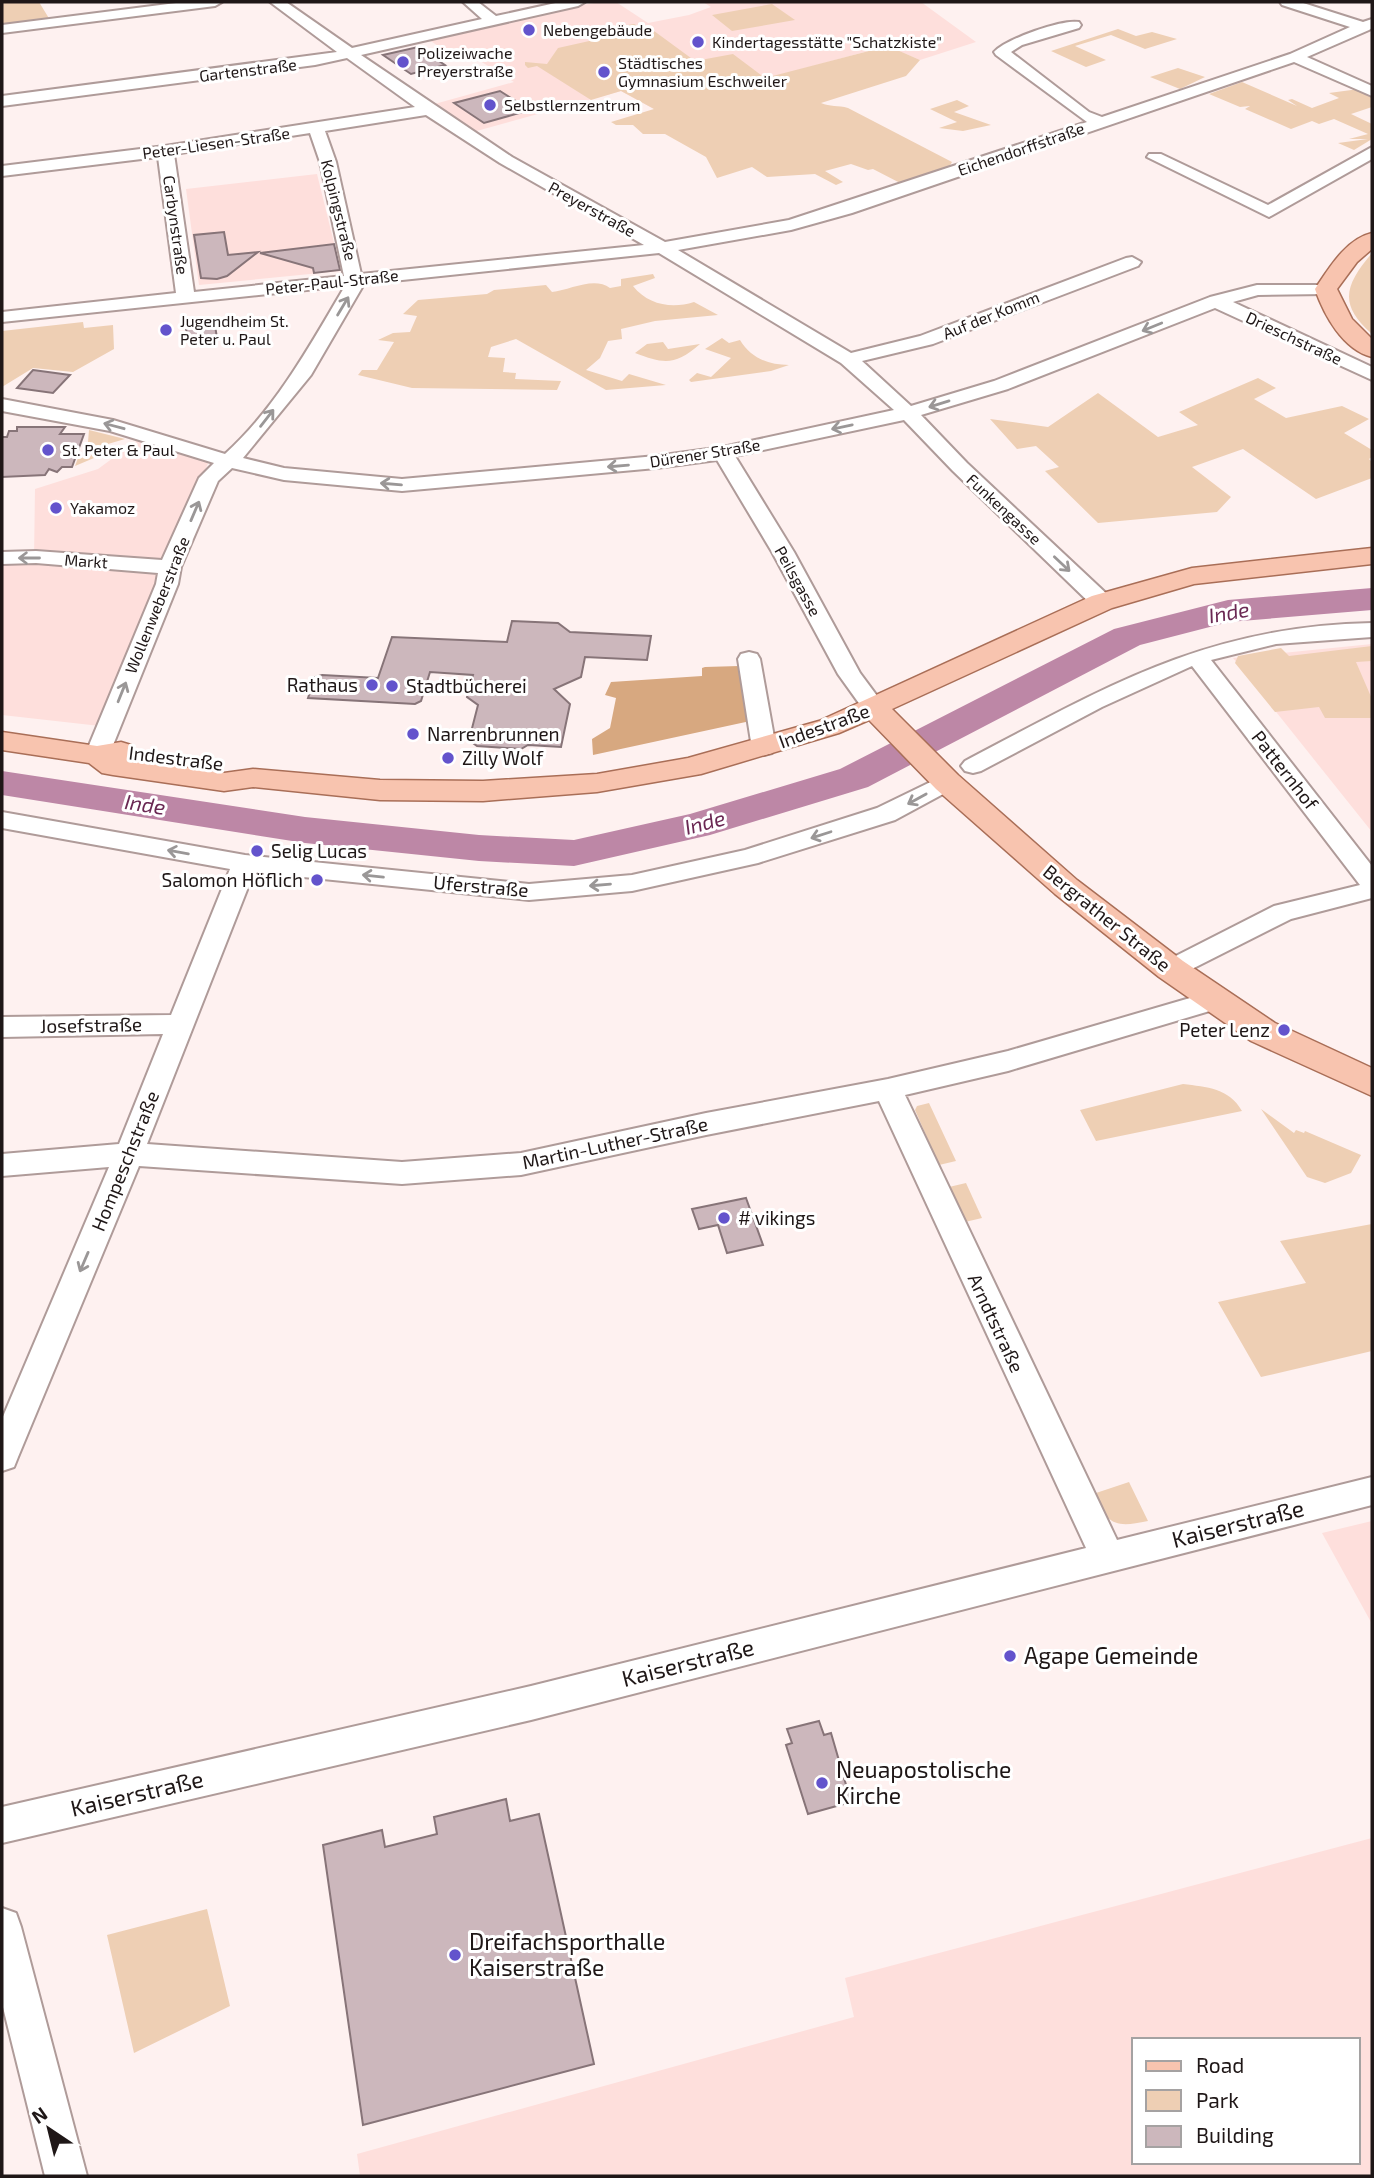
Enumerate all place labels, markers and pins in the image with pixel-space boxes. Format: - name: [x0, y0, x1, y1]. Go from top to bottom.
- place label: Nebengebäude: [543, 20, 652, 39]
- marker: Nebengebäude: [521, 22, 537, 38]
- place label: Kindertagesstätte "Schatzkiste": [712, 32, 942, 51]
- marker: Kindertagesstätte "Schatzkiste": [690, 34, 706, 50]
- place label: Polizeiwache Preyerstraße: [417, 43, 513, 80]
- place label: Städtisches Gymnasium Eschweiler: [618, 53, 788, 90]
- marker: Polizeiwache Preyerstraße: [395, 54, 411, 70]
- marker: Städtisches Gymnasium Eschweiler: [596, 64, 612, 80]
- place label: Selbstlernzentrum: [504, 95, 640, 114]
- marker: Selbstlernzentrum: [482, 97, 498, 113]
- place label: Jugendheim St. Peter u. Paul: [180, 311, 289, 348]
- marker: Jugendheim St. Peter u. Paul: [158, 322, 174, 338]
- place label: St. Peter & Paul: [62, 440, 175, 459]
- marker: St. Peter & Paul: [40, 442, 56, 458]
- place label: Yakamoz: [70, 498, 135, 517]
- marker: Yakamoz: [48, 500, 64, 516]
- place label: Rathaus: [287, 673, 358, 696]
- place label: Stadtbücherei: [406, 674, 527, 697]
- marker: Rathaus: [364, 677, 380, 693]
- marker: Stadtbücherei: [384, 678, 400, 694]
- place label: Narrenbrunnen: [427, 722, 560, 745]
- marker: Narrenbrunnen: [405, 726, 421, 742]
- place label: Zilly Wolf: [462, 746, 544, 769]
- marker: Zilly Wolf: [440, 750, 456, 766]
- place label: Selig Lucas: [271, 839, 367, 862]
- marker: Selig Lucas: [249, 843, 265, 859]
- place label: Salomon Höflich: [162, 868, 303, 891]
- marker: Salomon Höflich: [309, 872, 325, 888]
- place label: Peter Lenz: [1179, 1018, 1270, 1041]
- marker: Peter Lenz: [1276, 1022, 1292, 1038]
- place label: # vikings: [738, 1206, 815, 1229]
- marker: # vikings: [716, 1210, 732, 1226]
- place label: Agape Gemeinde: [1024, 1641, 1198, 1669]
- marker: Agape Gemeinde: [1002, 1648, 1018, 1664]
- place label: Neuapostolische Kirche: [836, 1755, 1011, 1809]
- marker: Neuapostolische Kirche: [814, 1775, 830, 1791]
- place label: Dreifachsporthalle Kaiserstraße: [469, 1927, 665, 1981]
- marker: Dreifachsporthalle Kaiserstraße: [447, 1947, 463, 1963]

